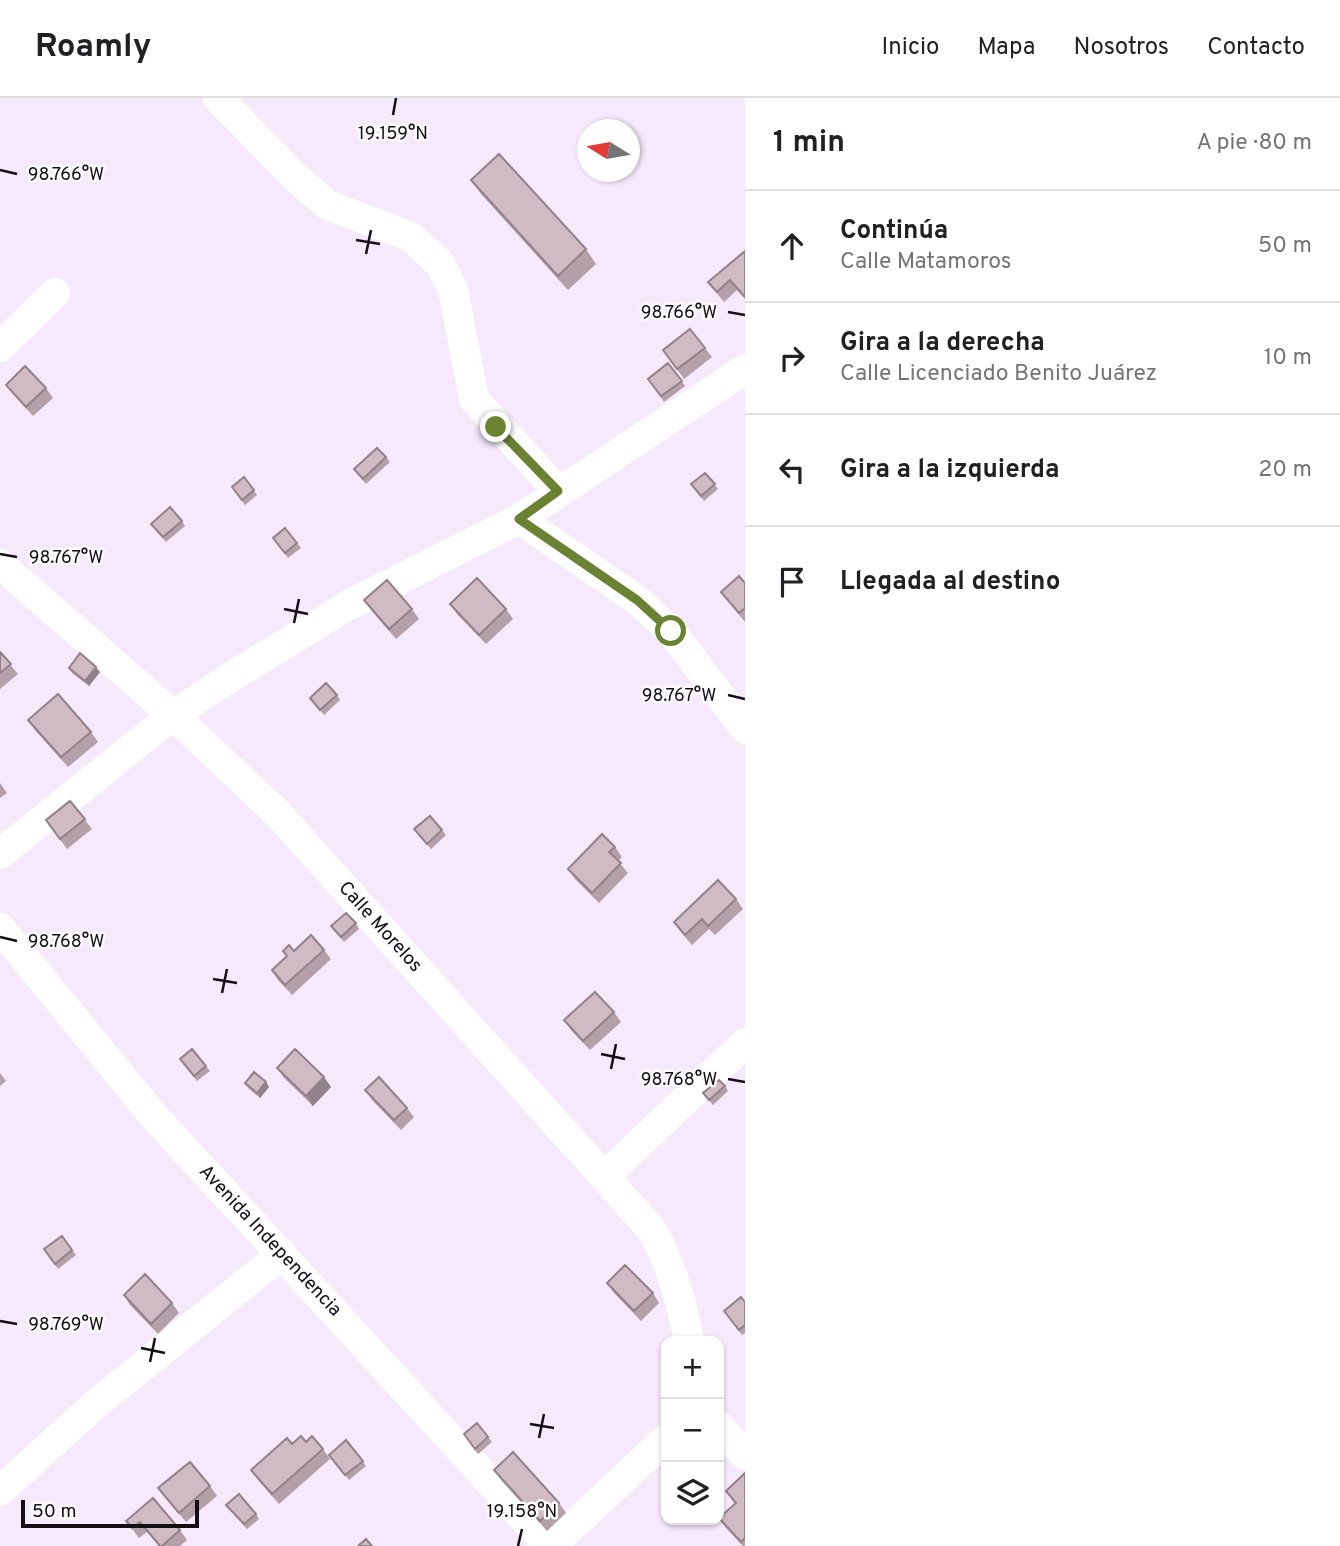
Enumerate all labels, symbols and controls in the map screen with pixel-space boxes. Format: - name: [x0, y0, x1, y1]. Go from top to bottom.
- text: Roamly: [35, 27, 151, 69]
- text: Inicio: [882, 33, 939, 63]
- text: Mapa: [977, 33, 1036, 63]
- text: Nosotros: [1074, 33, 1169, 63]
- text: Contacto: [1207, 33, 1305, 63]
- north arrow: [577, 119, 640, 182]
- text: 19.159°N: [358, 123, 428, 146]
- text: 1 min: [773, 125, 845, 162]
- text: A pie · 80 m: [1196, 129, 1312, 158]
- text: 98.766°W: [28, 164, 104, 187]
- text: Continúa: [840, 215, 948, 248]
- icon: ahead: [773, 227, 811, 265]
- text: 50 m: [1258, 232, 1312, 261]
- text: Calle Matamoros: [840, 248, 1012, 277]
- text: 98.766°W: [641, 302, 717, 325]
- text: Gira a la derecha: [840, 327, 1045, 360]
- icon: right: [773, 339, 811, 377]
- text: 10 m: [1264, 344, 1312, 373]
- text: Calle Licenciado Benito Juárez: [840, 360, 1157, 389]
- route end: [480, 411, 511, 442]
- icon: left: [773, 451, 811, 489]
- text: Gira a la izquierda: [840, 454, 1059, 487]
- text: 20 m: [1258, 456, 1312, 485]
- text: 98.767°W: [29, 547, 103, 570]
- icon: arrive: [773, 563, 811, 601]
- text: Llegada al destino: [840, 566, 1060, 599]
- route start: [655, 615, 686, 646]
- text: 98.767°W: [642, 685, 716, 708]
- street label: Calle Morelos: [333, 877, 427, 977]
- text: 98.768°W: [28, 931, 104, 954]
- text: 98.768°W: [641, 1069, 717, 1092]
- street label: Avenida Independencia: [193, 1160, 347, 1322]
- text: 98.769°W: [28, 1314, 104, 1337]
- map controls: [661, 1336, 724, 1525]
- button: +: [661, 1336, 724, 1399]
- button: −: [661, 1399, 724, 1462]
- button: layers: [661, 1462, 724, 1525]
- scale bar: [21, 1497, 200, 1529]
- text: 50 m: [32, 1500, 77, 1524]
- text: 19.158°N: [487, 1501, 557, 1524]

